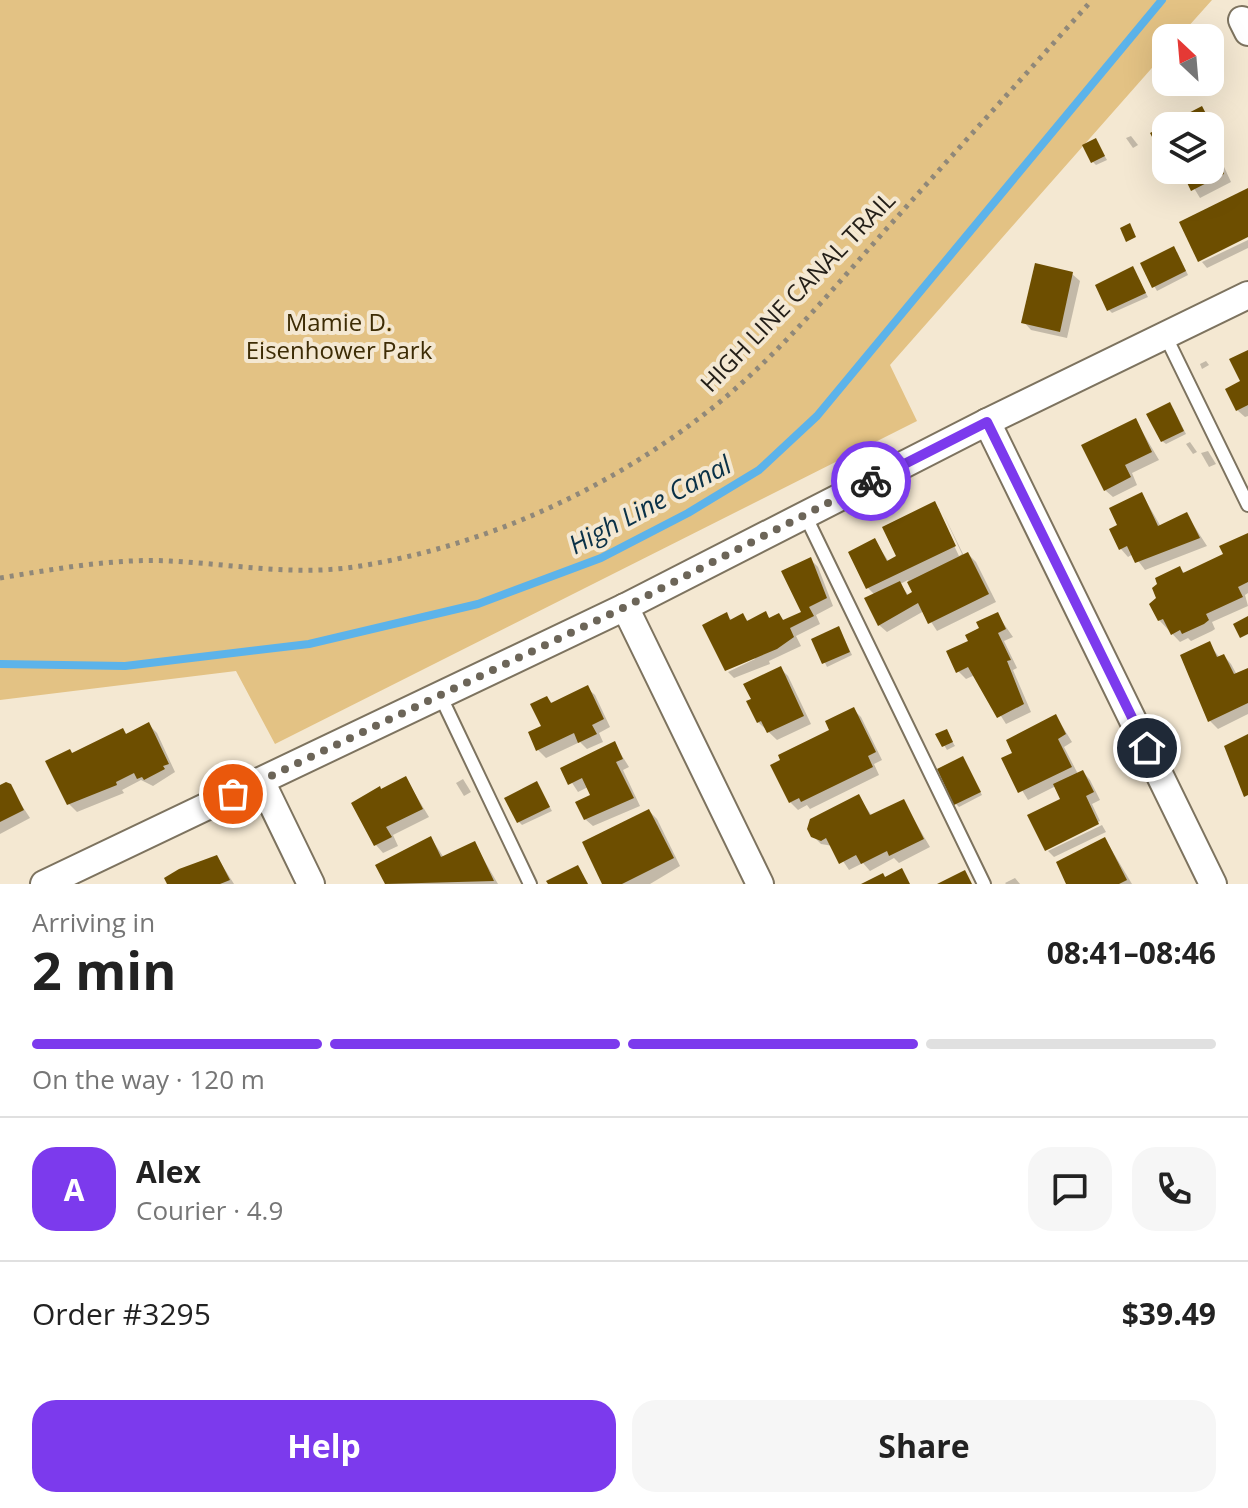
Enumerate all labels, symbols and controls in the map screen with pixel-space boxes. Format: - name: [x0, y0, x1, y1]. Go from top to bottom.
- north arrow: [1152, 24, 1224, 96]
- map controls: [1152, 24, 1224, 184]
- button: layers: [1152, 112, 1224, 184]
- street label: HIGH LINE CANAL TRAIL: [692, 183, 902, 399]
- park label: Mamie D. Eisenhower Park: [246, 305, 433, 366]
- courier: [831, 441, 911, 521]
- water label: High Line Canal: [562, 445, 738, 562]
- icon: bike: [849, 459, 893, 503]
- pin: [1113, 714, 1181, 782]
- icon: home: [1125, 726, 1169, 770]
- pin: [199, 760, 267, 828]
- icon: bag: [211, 772, 255, 816]
- text: Arriving in: [32, 904, 155, 940]
- text: 08:41–08:46: [1047, 932, 1216, 973]
- text: 2 min: [32, 934, 176, 1005]
- text: On the way · 120 m: [32, 1061, 265, 1097]
- button: chat: [1028, 1147, 1112, 1231]
- button: phone: [1132, 1147, 1216, 1231]
- text: Alex: [136, 1151, 201, 1192]
- text: A: [64, 1169, 84, 1210]
- text: Courier · 4.9: [136, 1192, 283, 1228]
- text: Order #3295: [32, 1293, 211, 1334]
- text: $39.49: [1122, 1293, 1216, 1334]
- button: Help: [32, 1400, 616, 1492]
- button: Share: [632, 1400, 1216, 1492]

